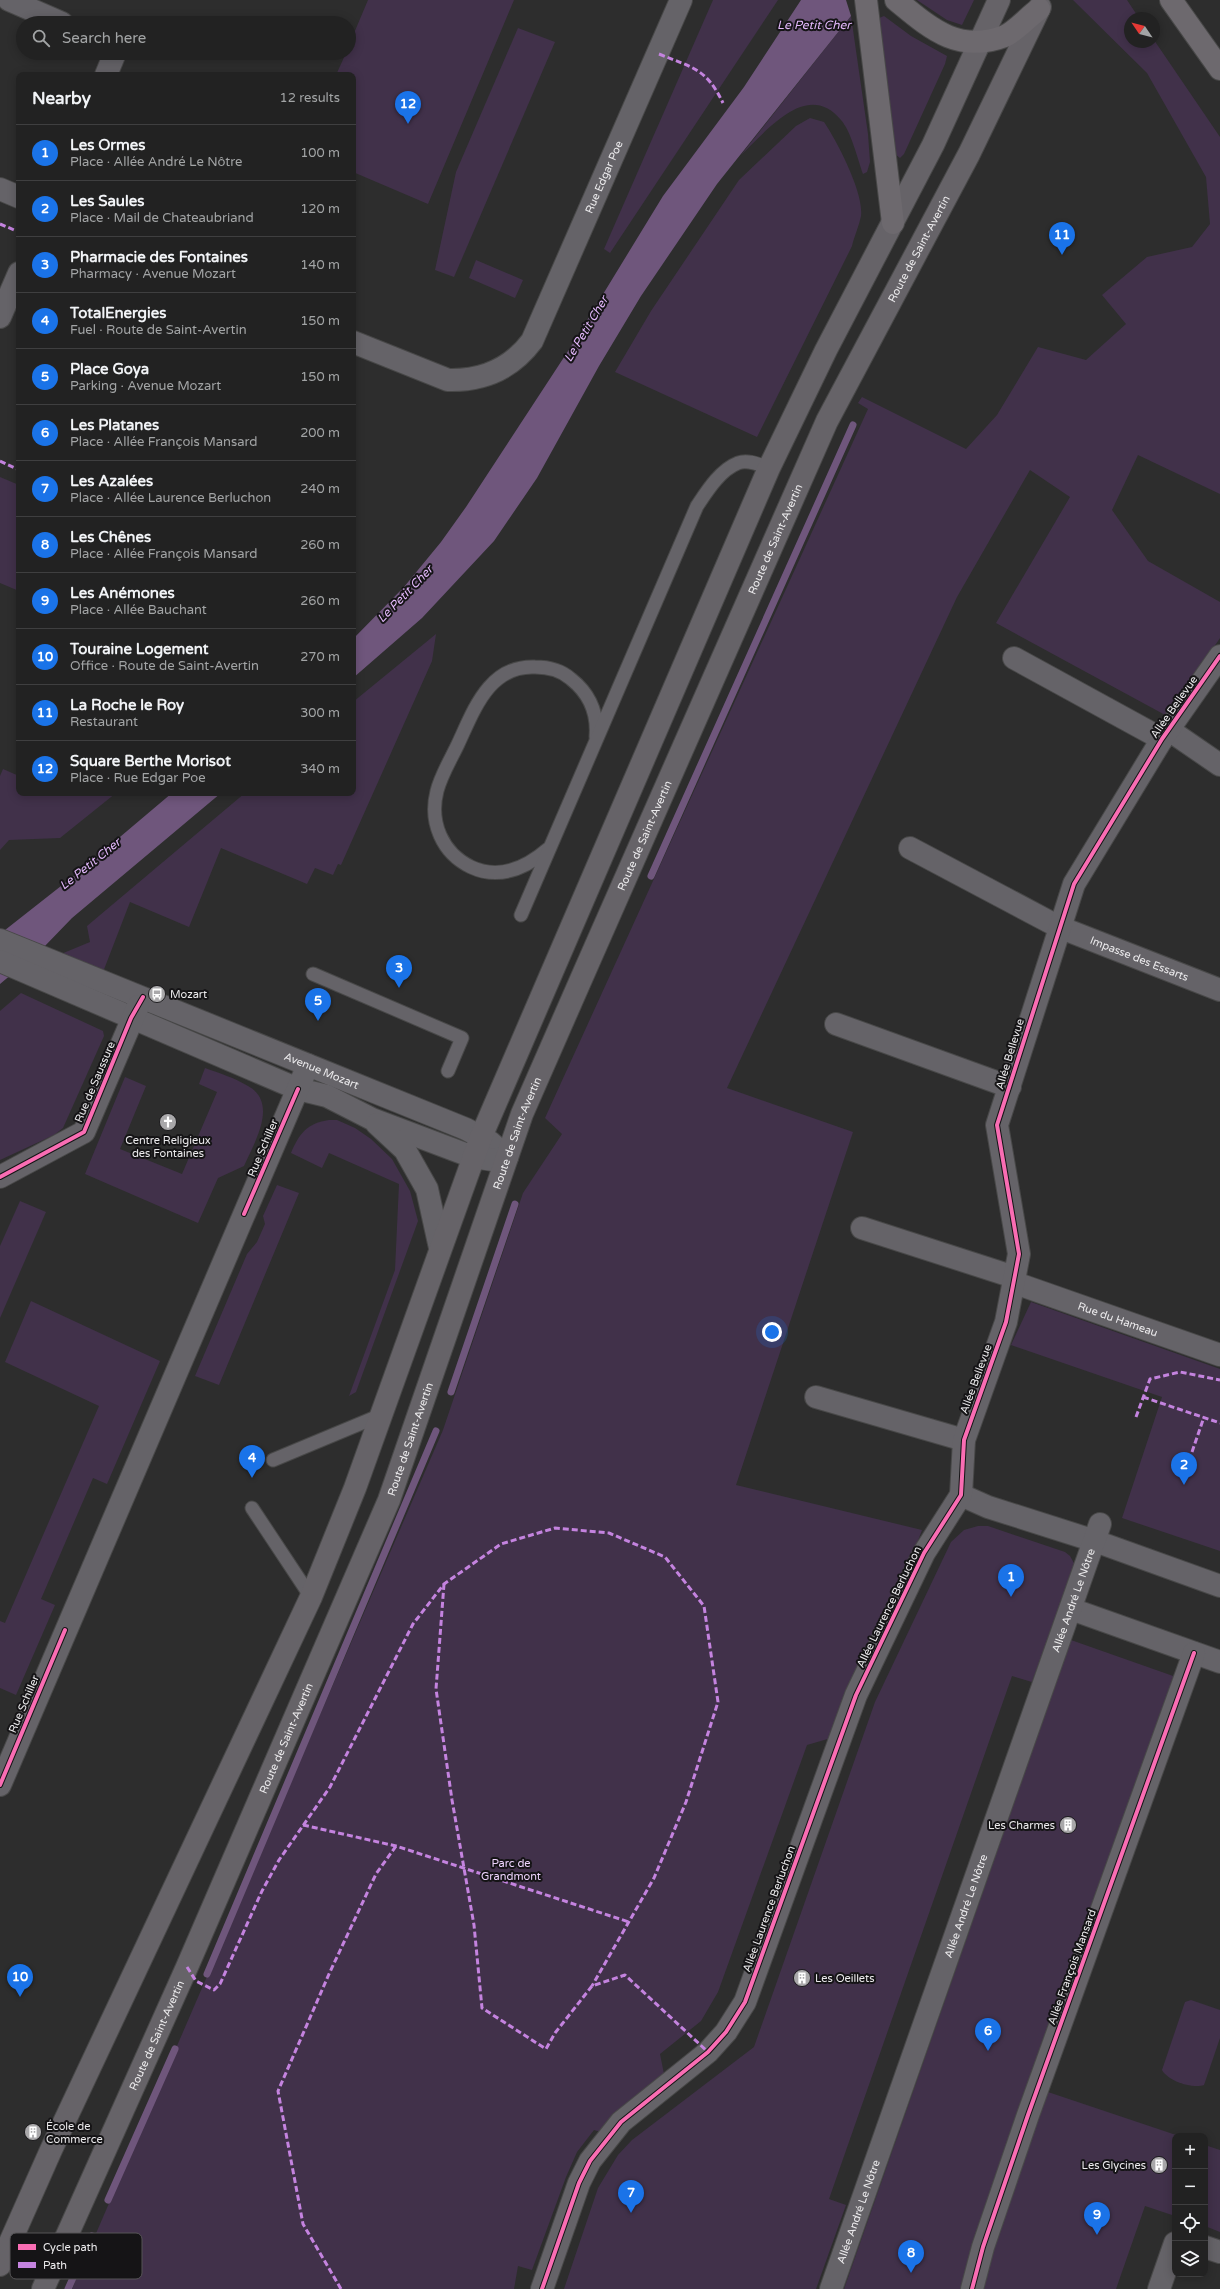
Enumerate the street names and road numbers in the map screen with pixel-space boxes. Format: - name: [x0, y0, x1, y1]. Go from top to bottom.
- street label: Rue Edgar Poe: [582, 139, 625, 215]
- street label: Route de Saint-Avertin: [885, 193, 952, 304]
- street label: Route de Saint-Avertin: [745, 482, 805, 596]
- street label: Allée Bellevue: [1148, 673, 1200, 741]
- street label: Route de Saint-Avertin: [614, 778, 674, 893]
- street label: Impasse des Essarts: [1088, 933, 1191, 984]
- street label: Allée Bellevue: [993, 1017, 1027, 1091]
- street label: Rue de Saussure: [72, 1040, 118, 1124]
- street label: Avenue Mozart: [282, 1049, 361, 1091]
- street label: Route de Saint-Avertin: [490, 1075, 544, 1191]
- street label: Rue Schiller: [245, 1116, 281, 1179]
- street label: Rue du Hameau: [1076, 1299, 1160, 1339]
- street label: Allée Bellevue: [957, 1342, 995, 1416]
- street label: Route de Saint-Avertin: [384, 1381, 436, 1497]
- street label: Allée Laurence Berluchon: [854, 1544, 924, 1670]
- street label: Allée André Le Nôtre: [1049, 1547, 1097, 1654]
- street label: Rue Schiller: [6, 1672, 42, 1735]
- street label: Route de Saint-Avertin: [256, 1681, 316, 1795]
- street label: Allée Laurence Berluchon: [740, 1844, 798, 1974]
- street label: Allée André Le Nôtre: [941, 1852, 990, 1960]
- street label: Allée François Mansard: [1045, 1908, 1099, 2026]
- street label: Route de Saint-Avertin: [126, 1978, 187, 2092]
- street label: Allée André Le Nôtre: [834, 2158, 882, 2265]

